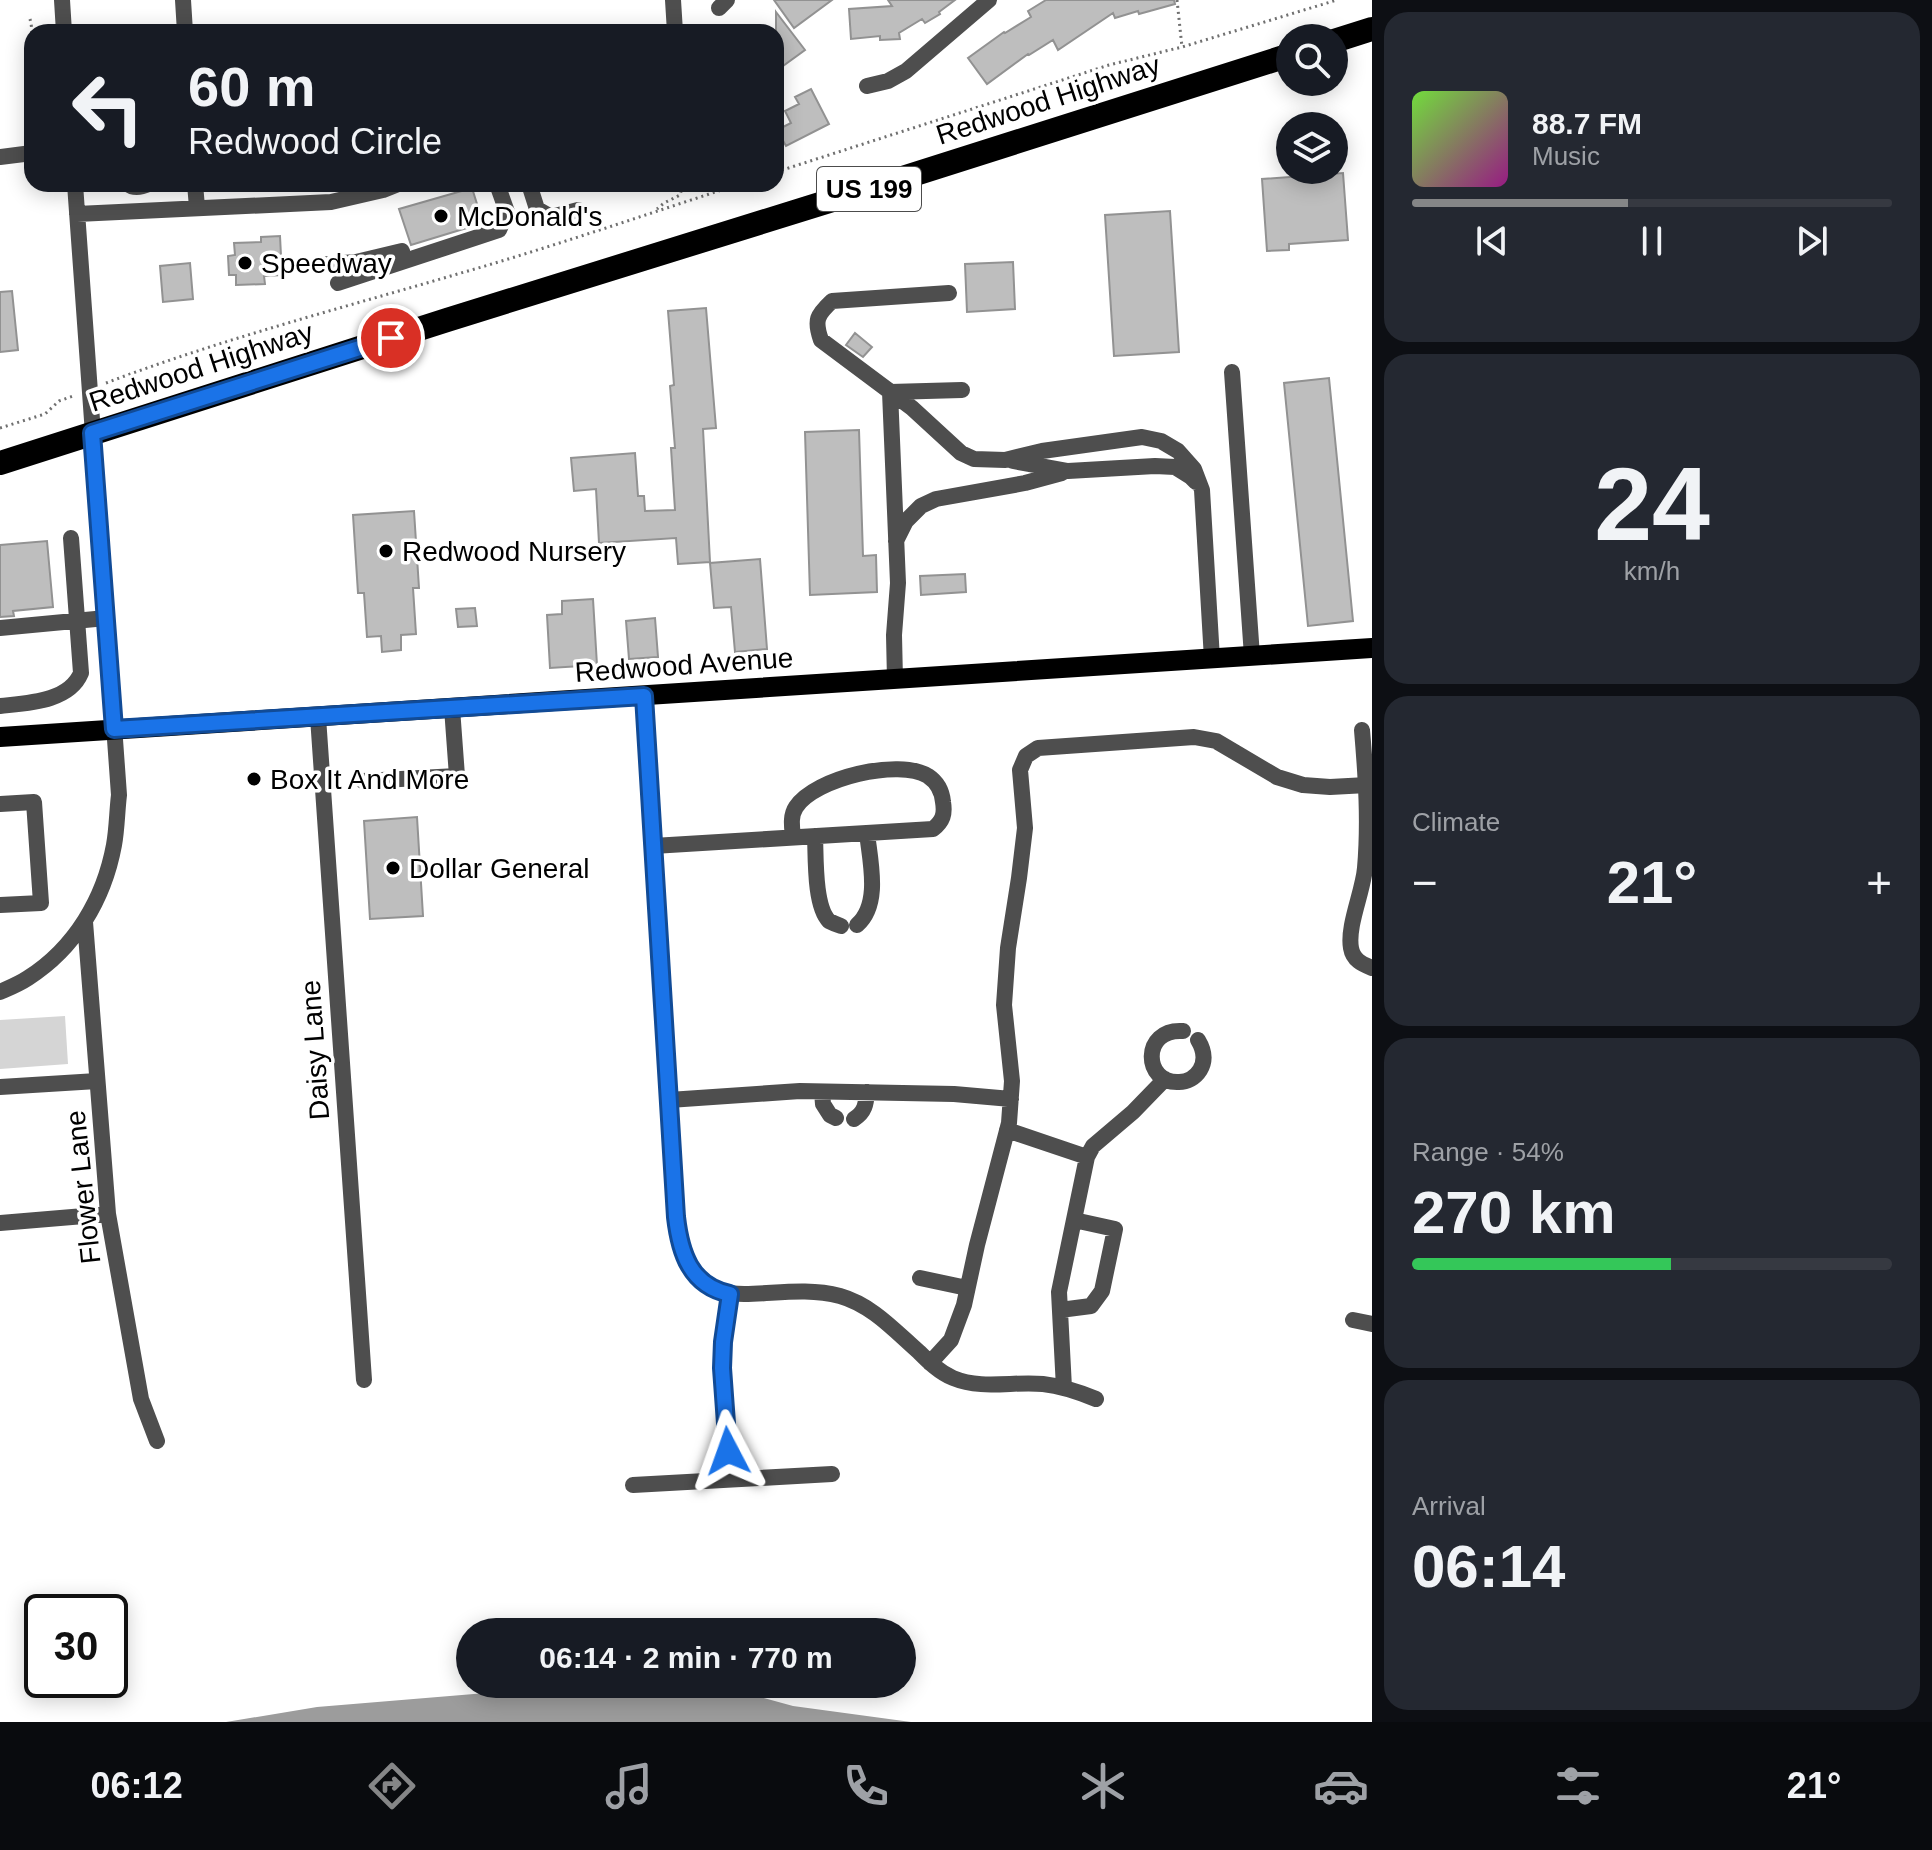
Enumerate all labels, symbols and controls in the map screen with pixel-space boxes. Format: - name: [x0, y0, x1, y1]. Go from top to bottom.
- map controls: [1276, 24, 1348, 184]
- button: search: [1276, 24, 1348, 96]
- street label: Redwood Highway: [932, 49, 1164, 151]
- text: 60 m: [188, 55, 316, 118]
- icon: left: [56, 56, 160, 160]
- text: 88.7 FM: [1532, 107, 1642, 140]
- button: layers: [1276, 112, 1348, 184]
- text: Redwood Circle: [188, 121, 442, 162]
- text: Music: [1532, 141, 1600, 171]
- road number: US 199: [817, 167, 921, 211]
- place label: McDonald's: [457, 201, 602, 232]
- marker: McDonald's: [432, 207, 450, 225]
- icon: previous: [1470, 219, 1514, 263]
- icon: pause: [1630, 219, 1674, 263]
- icon: next: [1790, 219, 1834, 263]
- place label: Speedway: [261, 248, 392, 279]
- marker: Speedway: [236, 254, 254, 272]
- pin: [357, 304, 425, 372]
- street label: Redwood Highway: [85, 316, 317, 418]
- icon: arrive: [369, 316, 413, 360]
- text: 24: [1594, 446, 1710, 562]
- place label: Redwood Nursery: [402, 536, 626, 567]
- marker: Redwood Nursery: [377, 542, 395, 560]
- text: km/h: [1624, 556, 1680, 586]
- street label: Redwood Avenue: [574, 642, 794, 688]
- place label: Box It And More: [270, 764, 469, 795]
- marker: Box It And More: [245, 770, 263, 788]
- text: Climate: [1412, 807, 1500, 837]
- text: 21°: [1607, 849, 1697, 916]
- place label: Dollar General: [409, 853, 590, 884]
- text: −: [1412, 858, 1438, 907]
- text: +: [1866, 858, 1892, 907]
- marker: Dollar General: [384, 859, 402, 877]
- street label: Daisy Lane: [295, 979, 335, 1121]
- street label: Flower Lane: [60, 1109, 106, 1265]
- text: Range · 54%: [1412, 1137, 1564, 1167]
- text: 270 km: [1412, 1179, 1616, 1246]
- position arrow: [686, 1409, 770, 1493]
- text: Arrival: [1412, 1491, 1486, 1521]
- text: 06:14: [1412, 1533, 1565, 1600]
- speed limit sign: 30: [24, 1594, 128, 1698]
- text: 06:14 · 2 min · 770 m: [539, 1641, 833, 1674]
- icon: directions: [364, 1758, 420, 1814]
- icon: music: [601, 1758, 657, 1814]
- icon: phone: [838, 1758, 894, 1814]
- icon: climate: [1075, 1758, 1131, 1814]
- icon: car: [1313, 1758, 1369, 1814]
- icon: filters: [1550, 1758, 1606, 1814]
- text: 06:12: [91, 1765, 183, 1806]
- text: 21°: [1787, 1765, 1841, 1806]

